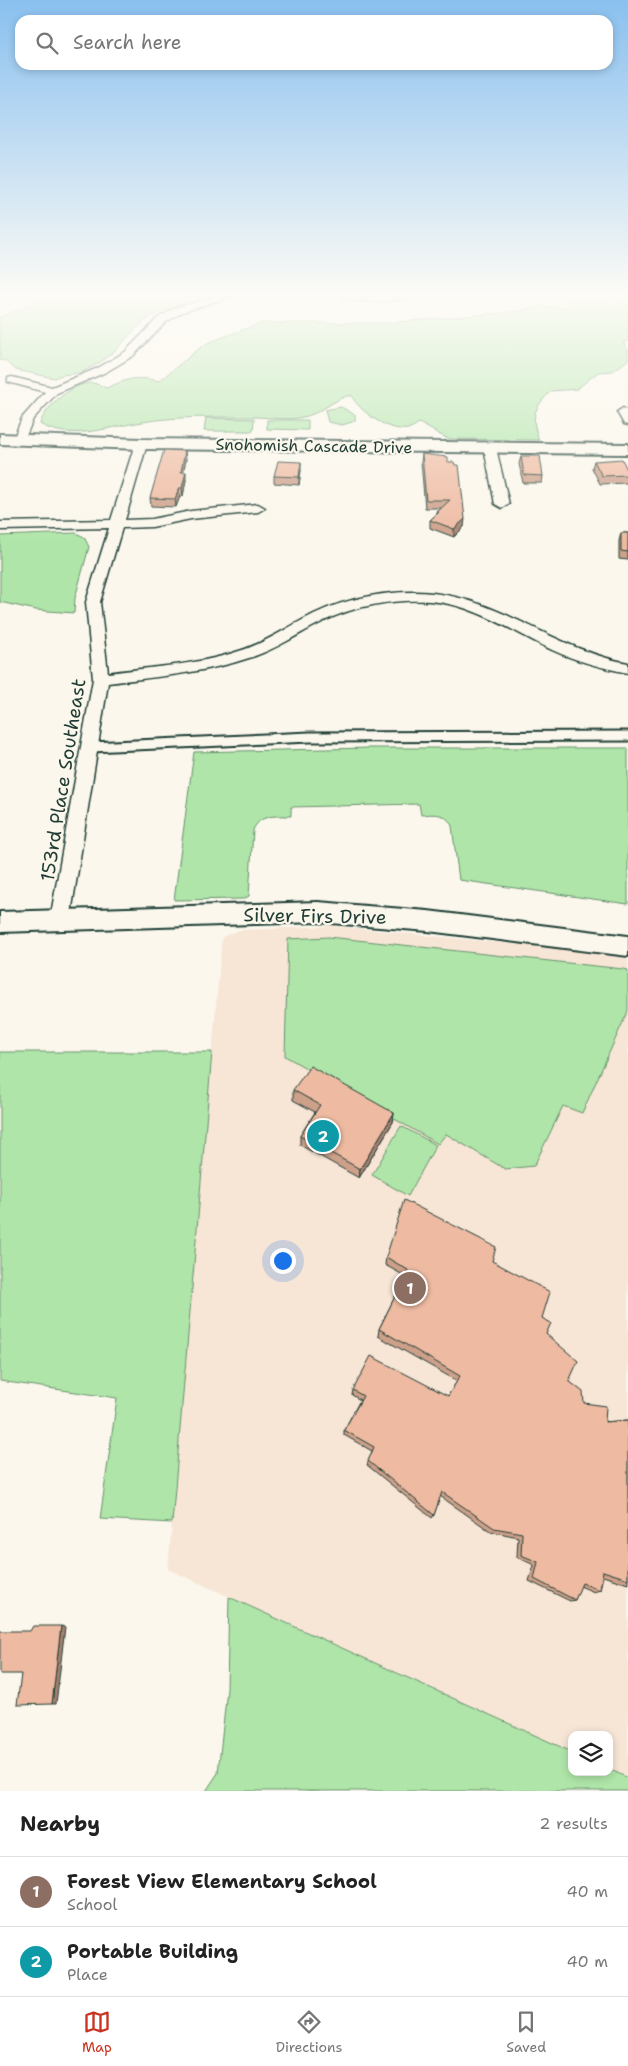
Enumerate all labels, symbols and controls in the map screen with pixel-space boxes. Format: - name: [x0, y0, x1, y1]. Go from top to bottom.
- search box: [15, 15, 613, 70]
- icon: search: [33, 29, 61, 57]
- text: Search here: [73, 30, 182, 55]
- street label: Snohomish Cascade Drive: [215, 434, 413, 458]
- street label: 153rd Place Southeast: [35, 677, 91, 883]
- street label: Silver Firs Drive: [243, 902, 387, 930]
- pin: 2: [307, 1117, 339, 1155]
- your location: [270, 1248, 296, 1274]
- pin: 1: [394, 1269, 426, 1307]
- map controls: [568, 1731, 613, 1776]
- button: layers: [568, 1731, 613, 1776]
- text: Nearby: [20, 1810, 100, 1838]
- text: 2 results: [539, 1813, 608, 1834]
- text: Forest View Elementary School: [67, 1869, 377, 1894]
- text: 1: [32, 1881, 40, 1902]
- text: 40 m: [566, 1881, 608, 1902]
- text: School: [67, 1894, 117, 1915]
- text: Portable Building: [67, 1939, 238, 1964]
- text: 2: [30, 1951, 42, 1972]
- text: 40 m: [566, 1951, 608, 1972]
- text: Place: [67, 1964, 108, 1985]
- tab: Map: [82, 2008, 112, 2056]
- tab: Directions: [276, 2008, 342, 2056]
- tab: Saved: [506, 2008, 546, 2056]

